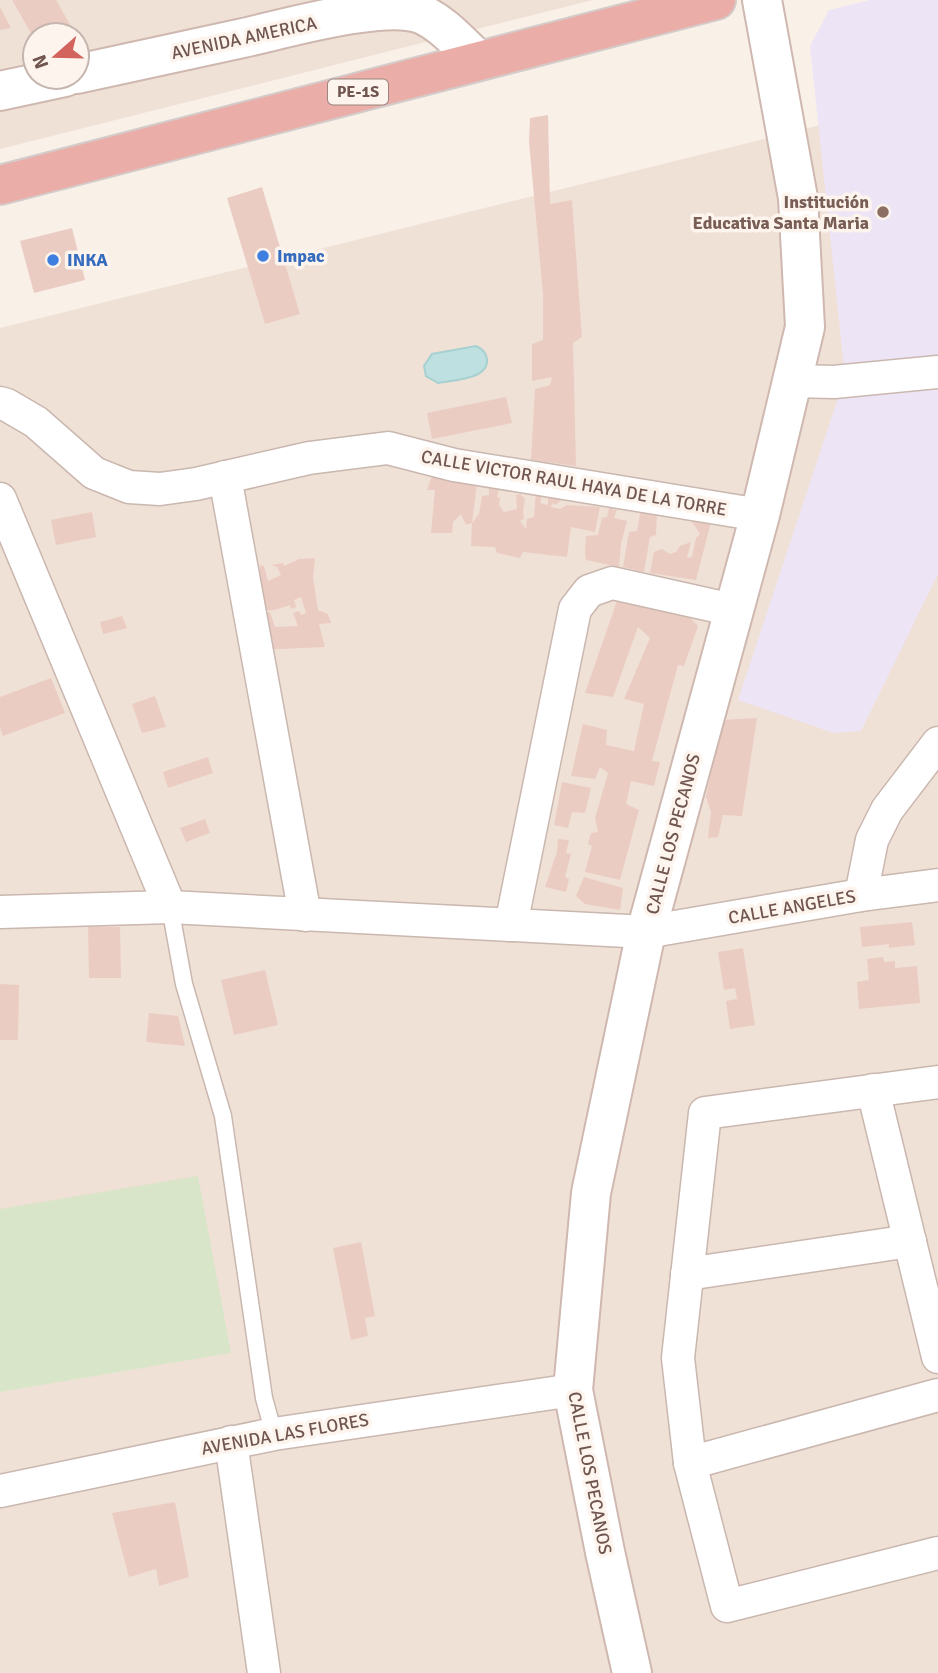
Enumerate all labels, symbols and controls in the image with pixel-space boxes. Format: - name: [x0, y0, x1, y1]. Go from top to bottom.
- street label: AVENIDA AMERICA: [169, 12, 319, 64]
- north arrow: [21, 21, 91, 91]
- text: N: [27, 51, 55, 72]
- road number: PE-1S: [328, 80, 388, 104]
- place label: Institución Educativa Santa Maria: [693, 191, 869, 234]
- marker: Institución Educativa Santa Maria: [875, 204, 891, 220]
- place label: Impac: [277, 245, 325, 267]
- marker: Impac: [255, 248, 271, 264]
- place label: INKA: [67, 249, 108, 271]
- marker: INKA: [45, 252, 61, 268]
- street label: CALLE VICTOR RAUL HAYA DE LA TORRE: [419, 445, 729, 521]
- street label: CALLE LOS PECANOS: [641, 751, 705, 917]
- street label: CALLE ANGELES: [727, 885, 857, 929]
- street label: CALLE LOS PECANOS: [563, 1390, 617, 1556]
- street label: AVENIDA LAS FLORES: [199, 1408, 371, 1460]

